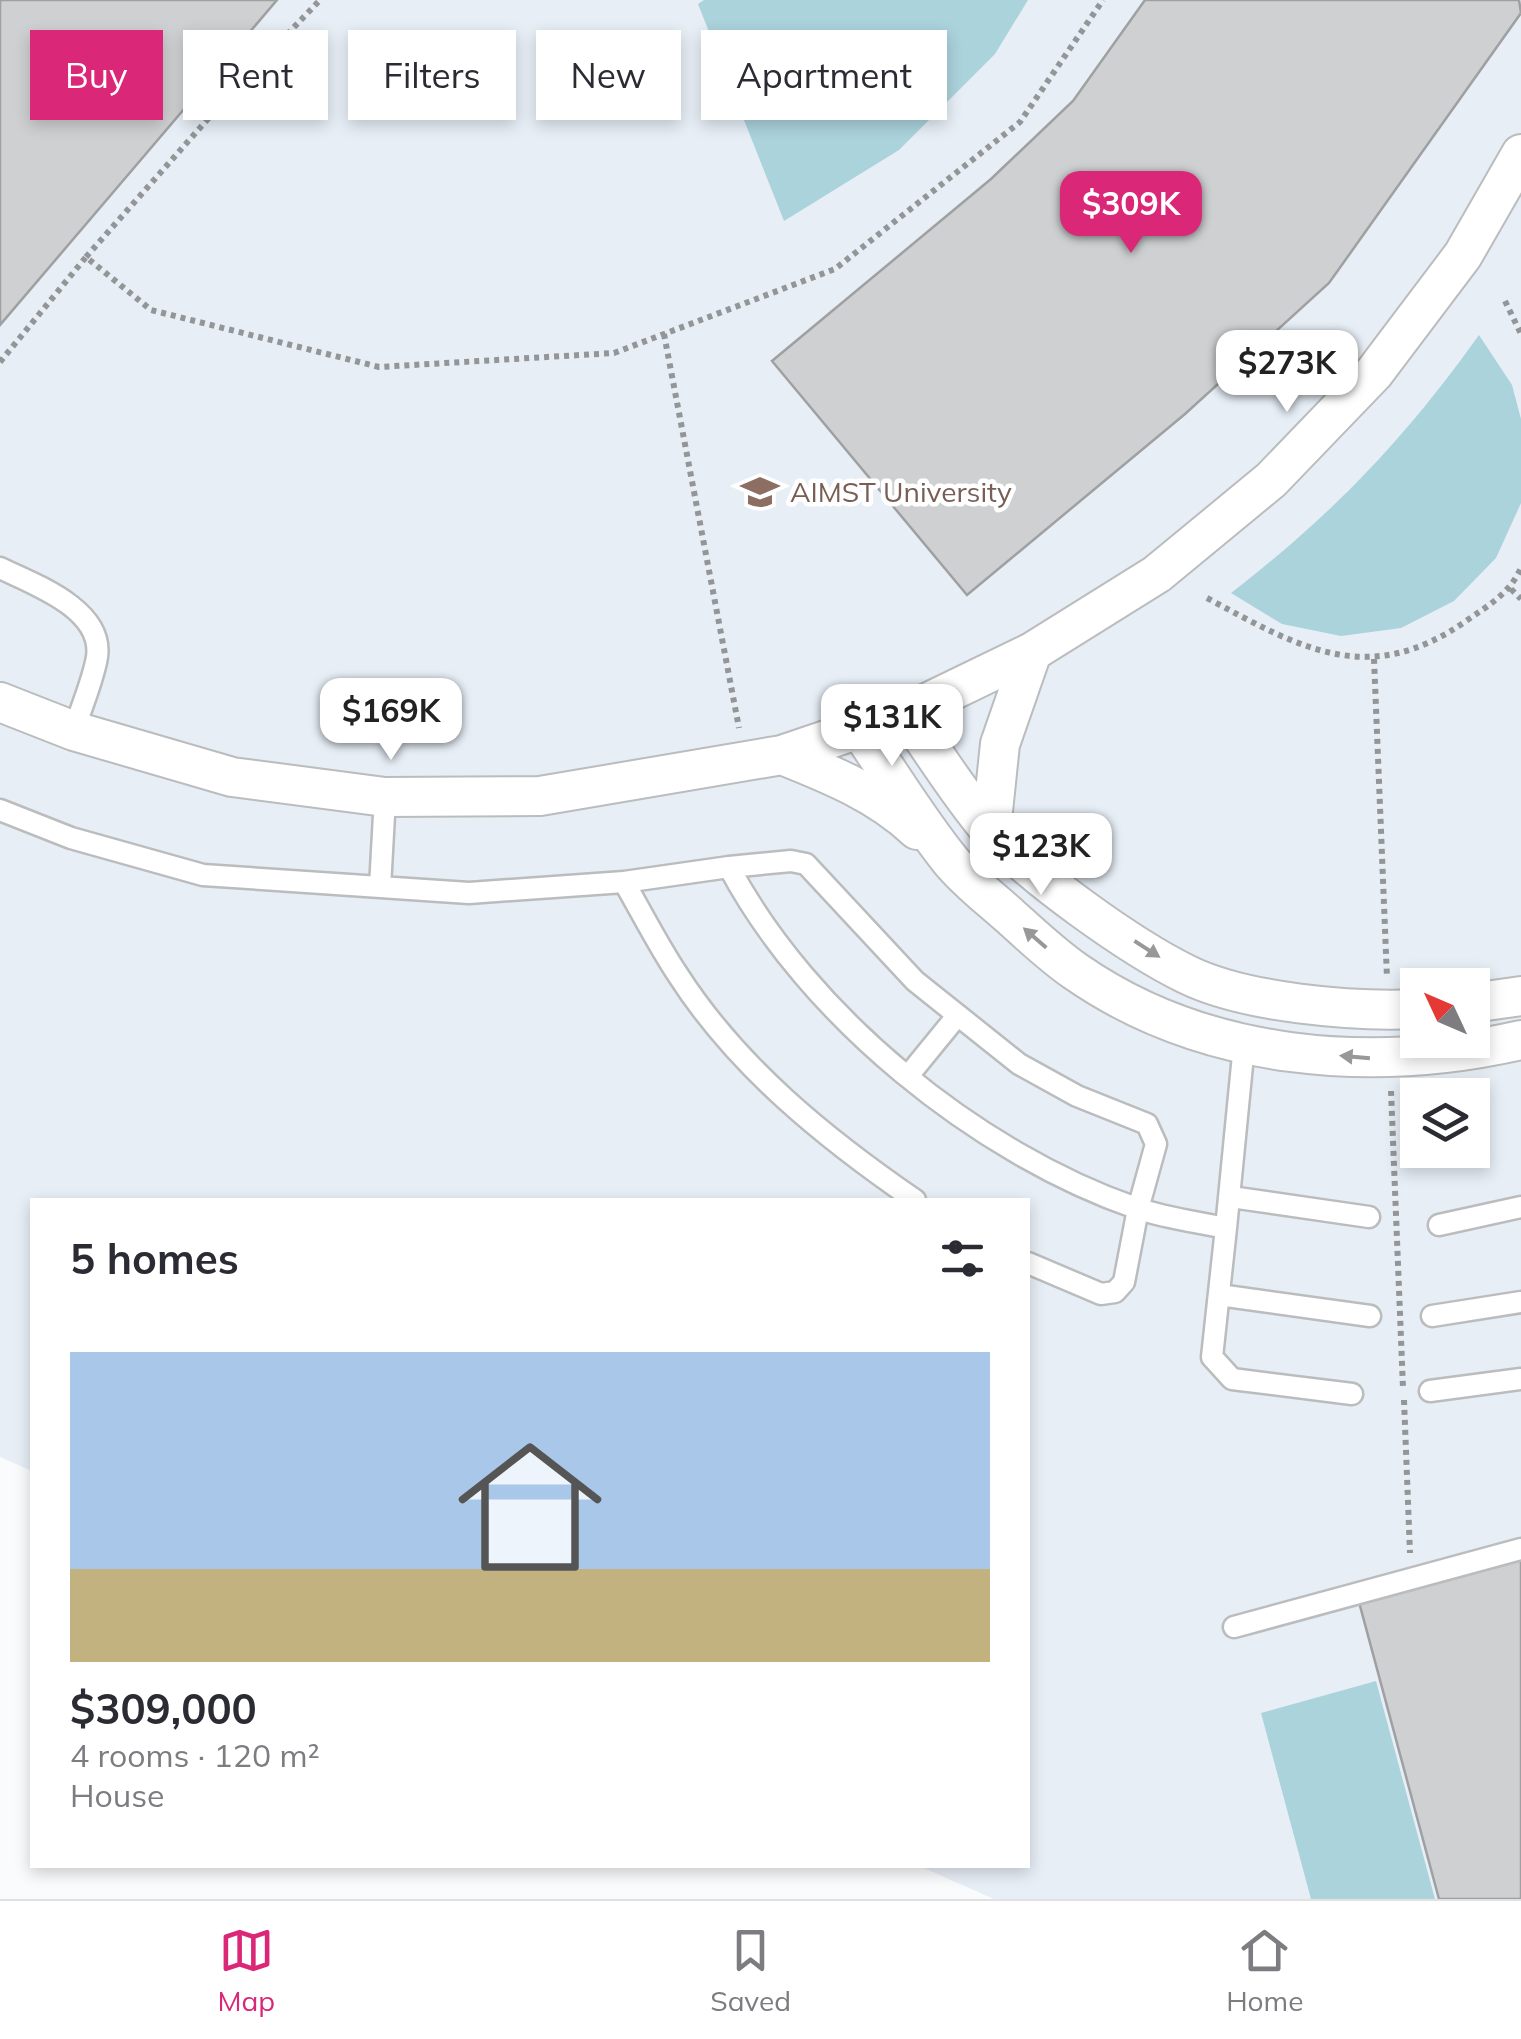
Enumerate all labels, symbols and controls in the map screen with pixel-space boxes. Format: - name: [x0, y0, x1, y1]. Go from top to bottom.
- chip: Buy: [30, 30, 163, 120]
- chip: Rent: [183, 30, 328, 120]
- chip: Filters: [348, 30, 516, 120]
- chip: New: [536, 30, 681, 120]
- chip: Apartment: [701, 30, 947, 120]
- pin: $309K: [1061, 171, 1201, 256]
- text: $309K: [1082, 183, 1180, 223]
- pin: $273K: [1217, 330, 1357, 415]
- text: $273K: [1238, 342, 1336, 382]
- school or university icon: AIMST University: [739, 471, 781, 513]
- place label: AIMST University: [790, 474, 1012, 509]
- pin: $169K: [321, 678, 461, 763]
- pin: $131K: [822, 684, 962, 769]
- text: $169K: [342, 690, 440, 730]
- text: $131K: [843, 696, 941, 736]
- pin: $123K: [971, 813, 1111, 898]
- text: $123K: [992, 825, 1090, 865]
- one-way arrow: [1023, 927, 1048, 949]
- one-way arrow: [1134, 940, 1161, 958]
- north arrow: [1400, 968, 1490, 1058]
- map controls: [1400, 968, 1490, 1168]
- one-way arrow: [1339, 1049, 1371, 1065]
- button: layers: [1400, 1078, 1490, 1168]
- icon: filters: [935, 1231, 990, 1286]
- text: 5 homes: [70, 1232, 239, 1285]
- icon: home: [440, 1417, 620, 1597]
- text: $309,000: [70, 1682, 257, 1735]
- text: 4 rooms · 120 m²: [70, 1735, 320, 1775]
- text: House: [70, 1775, 165, 1815]
- tab: Map: [218, 1923, 275, 2018]
- tab: Saved: [710, 1923, 791, 2018]
- tab: Home: [1226, 1923, 1303, 2018]

